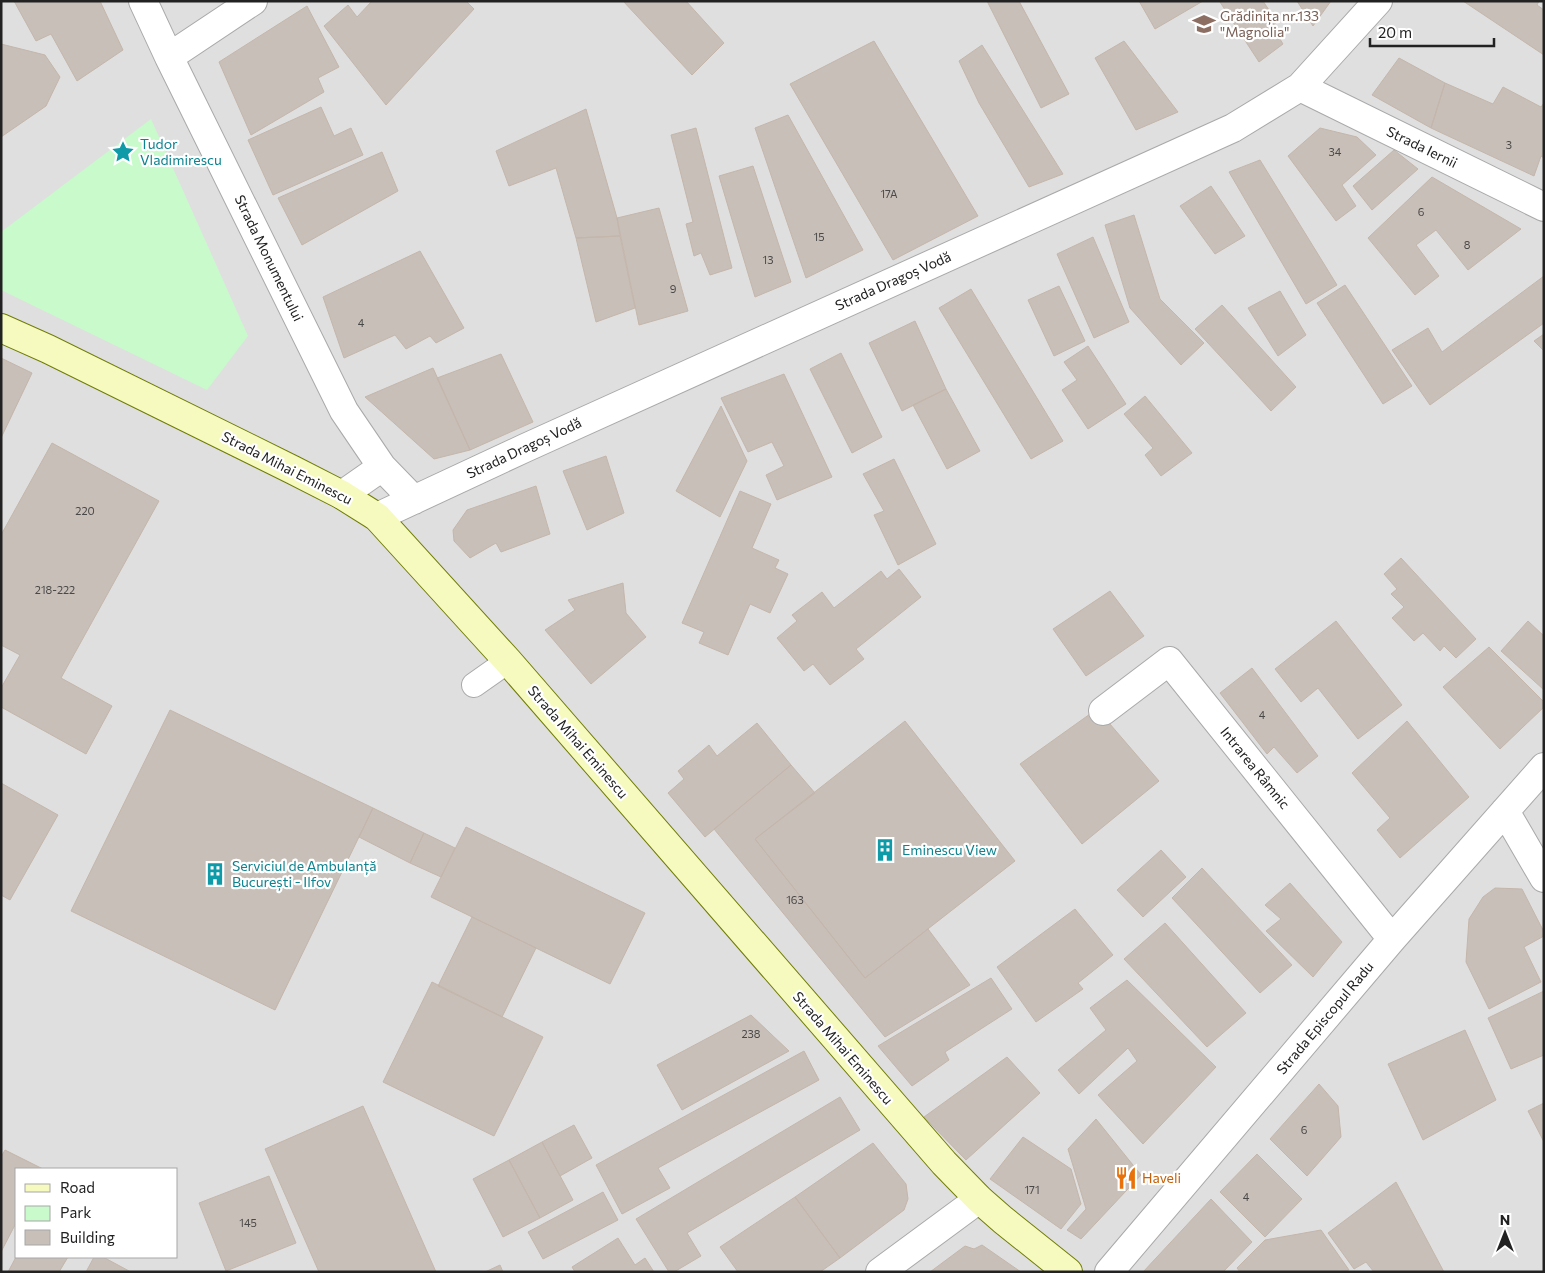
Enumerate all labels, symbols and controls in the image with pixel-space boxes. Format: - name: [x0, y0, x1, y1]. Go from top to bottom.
- place label: Grădinița nr.133 "Magnolia": [1220, 7, 1319, 40]
- school or university icon: Grădinița nr.133 "Magnolia": [1191, 11, 1217, 37]
- scale bar: [1370, 15, 1494, 47]
- text: 20 m: [1378, 23, 1412, 41]
- street label: Strada Iernii: [1384, 122, 1460, 171]
- place label: Tudor Vladimirescu: [140, 135, 222, 168]
- house number: 3: [1506, 138, 1512, 151]
- place icon: Tudor Vladimirescu: [110, 139, 136, 165]
- house number: 34: [1329, 145, 1342, 158]
- house number: 17A: [880, 187, 898, 200]
- street label: Strada Monumentului: [231, 192, 307, 324]
- house number: 6: [1418, 205, 1425, 218]
- house number: 15: [813, 230, 825, 243]
- house number: 8: [1464, 238, 1471, 251]
- street label: Strada Dragoș Vodă: [832, 247, 954, 315]
- house number: 13: [763, 253, 773, 266]
- house number: 9: [670, 282, 677, 295]
- house number: 4: [358, 316, 365, 329]
- street label: Strada Dragoș Vodă: [464, 413, 584, 483]
- street label: Strada Mihai Eminescu: [219, 427, 355, 508]
- house number: 220: [75, 504, 95, 517]
- house number: 218-222: [35, 583, 75, 596]
- street label: Strada Mihai Eminescu: [525, 682, 632, 802]
- house number: 4: [1259, 708, 1266, 721]
- street label: Intrarea Râmnic: [1217, 723, 1294, 812]
- building icon: Eminescu View: [872, 837, 898, 863]
- place label: Eminescu View: [902, 841, 997, 858]
- place label: Serviciul de Ambulanță București - Ilfov: [232, 857, 377, 891]
- building icon: Serviciul de Ambulanță București - Ilfov: [202, 861, 228, 887]
- house number: 163: [786, 893, 804, 906]
- street label: Strada Episcopul Radu: [1273, 958, 1377, 1077]
- street label: Strada Mihai Eminescu: [790, 988, 897, 1108]
- house number: 238: [741, 1027, 761, 1040]
- house number: 6: [1301, 1123, 1308, 1136]
- restaurant icon: Haveli: [1113, 1165, 1139, 1191]
- legend: [15, 1168, 178, 1258]
- place label: Haveli: [1142, 1169, 1181, 1186]
- text: Road: [60, 1178, 95, 1196]
- house number: 171: [1024, 1183, 1040, 1196]
- house number: 4: [1243, 1190, 1250, 1203]
- text: Park: [60, 1203, 91, 1221]
- north arrow: [1480, 1208, 1530, 1258]
- text: N: [1500, 1211, 1510, 1228]
- house number: 145: [239, 1216, 257, 1229]
- text: Building: [60, 1228, 115, 1246]

